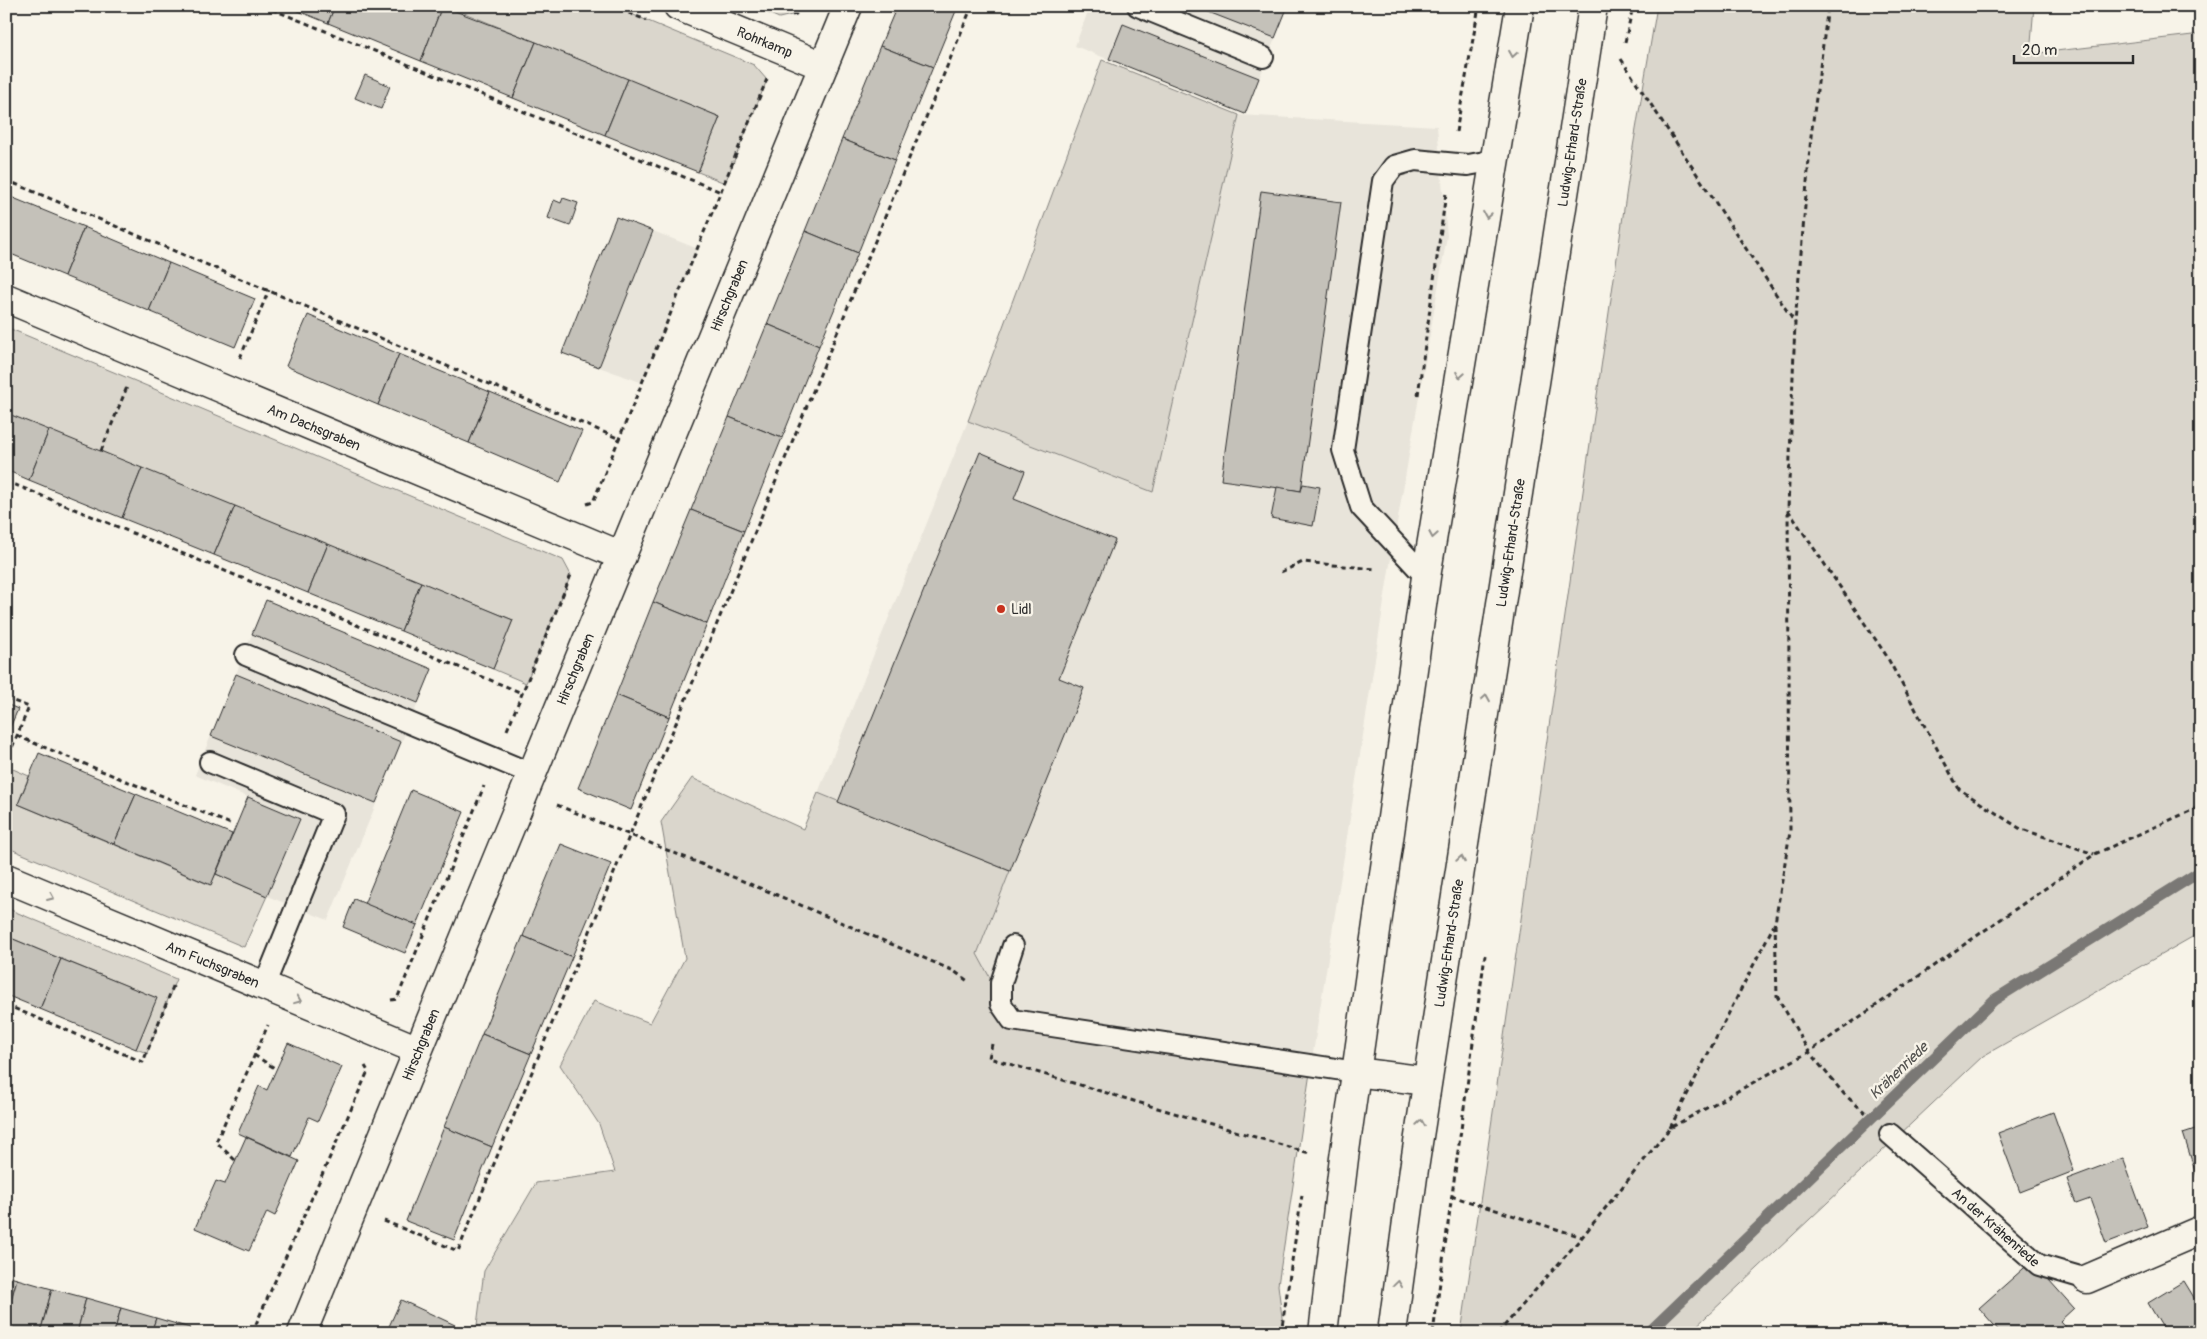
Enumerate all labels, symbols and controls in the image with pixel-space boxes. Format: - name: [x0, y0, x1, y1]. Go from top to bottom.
- street label: Rohrkamp: [735, 23, 796, 61]
- scale bar: [2014, 32, 2133, 64]
- text: 20 m: [2022, 41, 2057, 60]
- one-way arrow: [1508, 50, 1518, 59]
- street label: Ludwig-Erhard-Straße: [1554, 77, 1590, 208]
- one-way arrow: [1482, 210, 1492, 219]
- street label: Hirschgraben: [707, 257, 751, 334]
- one-way arrow: [1456, 371, 1466, 379]
- street label: Am Dachsgraben: [265, 400, 363, 454]
- street label: Ludwig-Erhard-Straße: [1492, 477, 1529, 608]
- one-way arrow: [1429, 531, 1439, 540]
- place label: Lidl: [1011, 601, 1032, 618]
- marker: Lidl: [995, 603, 1007, 615]
- street label: Hirschgraben: [553, 630, 598, 708]
- one-way arrow: [1480, 694, 1491, 702]
- one-way arrow: [1456, 855, 1466, 863]
- street label: Ludwig-Erhard-Straße: [1431, 878, 1467, 1008]
- one-way arrow: [46, 891, 55, 901]
- street label: Am Fuchsgraben: [163, 937, 262, 991]
- one-way arrow: [293, 994, 302, 1005]
- street label: Hirschgraben: [398, 1006, 443, 1083]
- water label: Krähenriede: [1866, 1037, 1934, 1104]
- one-way arrow: [1415, 1119, 1425, 1128]
- street label: An der Krähenriede: [1948, 1184, 2043, 1270]
- one-way arrow: [1392, 1280, 1403, 1288]

